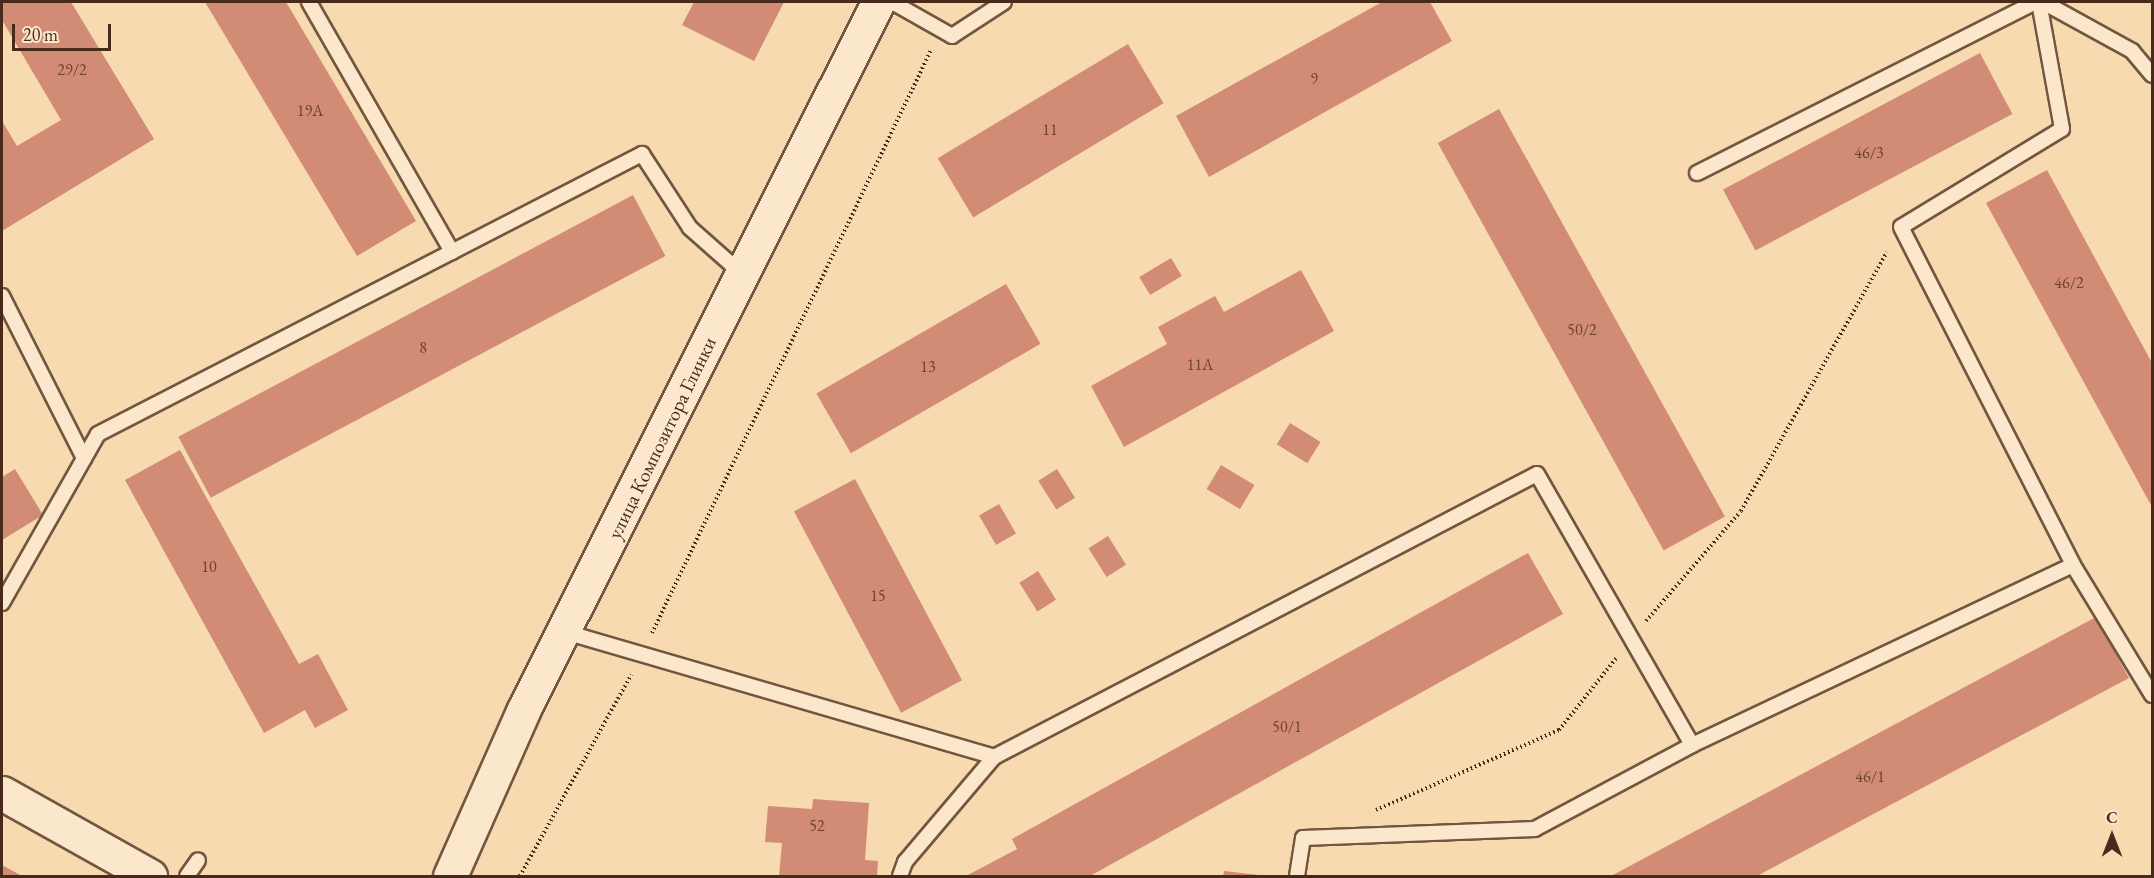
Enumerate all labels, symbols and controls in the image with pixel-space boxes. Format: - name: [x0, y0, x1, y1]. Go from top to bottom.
- scale bar: [15, 12, 114, 50]
- text: 20 m: [23, 23, 58, 46]
- house number: 29/2: [57, 60, 87, 80]
- house number: 9: [1310, 69, 1318, 89]
- house number: 19А: [297, 101, 323, 121]
- house number: 11: [1042, 120, 1058, 140]
- house number: 46/3: [1854, 143, 1884, 163]
- house number: 46/2: [2054, 273, 2084, 293]
- house number: 50/2: [1567, 320, 1597, 340]
- street label: улица Композитора Глинки: [603, 333, 721, 543]
- house number: 8: [419, 338, 427, 358]
- house number: 11А: [1187, 355, 1213, 375]
- house number: 13: [920, 357, 936, 377]
- house number: 10: [201, 557, 217, 577]
- house number: 15: [870, 586, 886, 606]
- house number: 50/1: [1272, 717, 1302, 737]
- house number: 46/1: [1855, 767, 1885, 787]
- north arrow: [2082, 806, 2142, 866]
- text: С: [2106, 807, 2118, 828]
- house number: 52: [809, 816, 825, 836]

